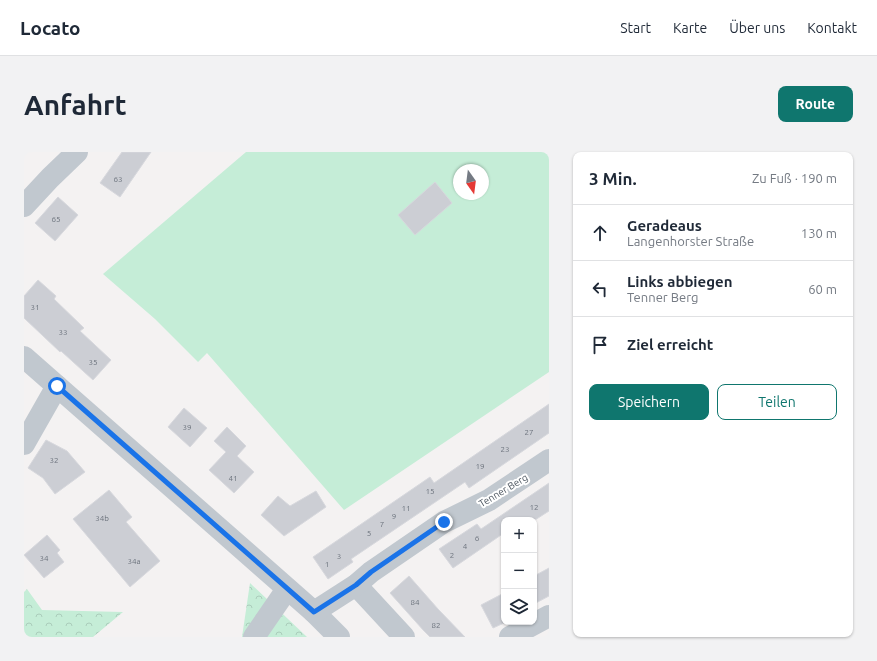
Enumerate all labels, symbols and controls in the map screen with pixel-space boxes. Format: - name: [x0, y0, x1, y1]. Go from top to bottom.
- text: Locato: [20, 17, 81, 39]
- text: Start: [620, 20, 651, 36]
- text: Karte: [673, 20, 707, 36]
- text: Über uns: [729, 20, 785, 36]
- text: Kontakt: [807, 20, 857, 36]
- button: Route: [778, 86, 853, 122]
- text: Anfahrt: [24, 89, 127, 120]
- north arrow: [453, 164, 489, 200]
- text: 3 Min.: [589, 169, 637, 188]
- text: Zu Fuß · 190 m: [752, 171, 837, 185]
- house number: 63: [113, 175, 123, 184]
- house number: 65: [51, 215, 61, 224]
- text: Geradeaus: [627, 217, 702, 234]
- icon: ahead: [589, 222, 611, 244]
- text: 130 m: [801, 226, 837, 240]
- text: Langenhorster Straße: [627, 234, 754, 248]
- text: Links abbiegen: [627, 273, 732, 290]
- icon: left: [589, 278, 611, 300]
- text: 60 m: [808, 282, 837, 296]
- text: Tenner Berg: [627, 290, 699, 304]
- house number: 31: [30, 303, 40, 312]
- house number: 33: [58, 328, 68, 337]
- icon: arrive: [589, 334, 611, 356]
- text: Ziel erreicht: [627, 336, 713, 353]
- house number: 35: [88, 358, 98, 367]
- route start: [48, 377, 66, 395]
- button: Speichern: [589, 384, 709, 420]
- button: Teilen: [717, 384, 837, 420]
- house number: 39: [182, 423, 192, 432]
- house number: 27: [524, 428, 534, 437]
- house number: 23: [500, 445, 510, 454]
- house number: 32: [49, 456, 59, 465]
- house number: 19: [475, 462, 485, 471]
- street label: Tenner Berg: [477, 472, 530, 509]
- house number: 41: [228, 474, 238, 483]
- house number: 15: [425, 487, 435, 496]
- house number: 12: [529, 503, 539, 512]
- house number: 11: [401, 504, 411, 513]
- house number: 9: [392, 512, 396, 521]
- route end: [435, 513, 453, 531]
- house number: 34b: [95, 514, 109, 523]
- map controls: [501, 517, 537, 625]
- button: +: [501, 517, 537, 553]
- house number: 7: [380, 520, 384, 529]
- house number: 5: [367, 529, 371, 538]
- house number: 6: [475, 534, 480, 543]
- house number: 4: [463, 542, 468, 551]
- house number: 2: [450, 551, 454, 560]
- house number: 3: [337, 552, 341, 561]
- button: −: [501, 553, 537, 589]
- house number: 34: [39, 554, 49, 563]
- house number: 34a: [127, 557, 141, 566]
- house number: 1: [325, 560, 329, 569]
- button: layers: [501, 589, 537, 625]
- house number: 84: [410, 598, 420, 607]
- house number: 82: [431, 621, 441, 630]

